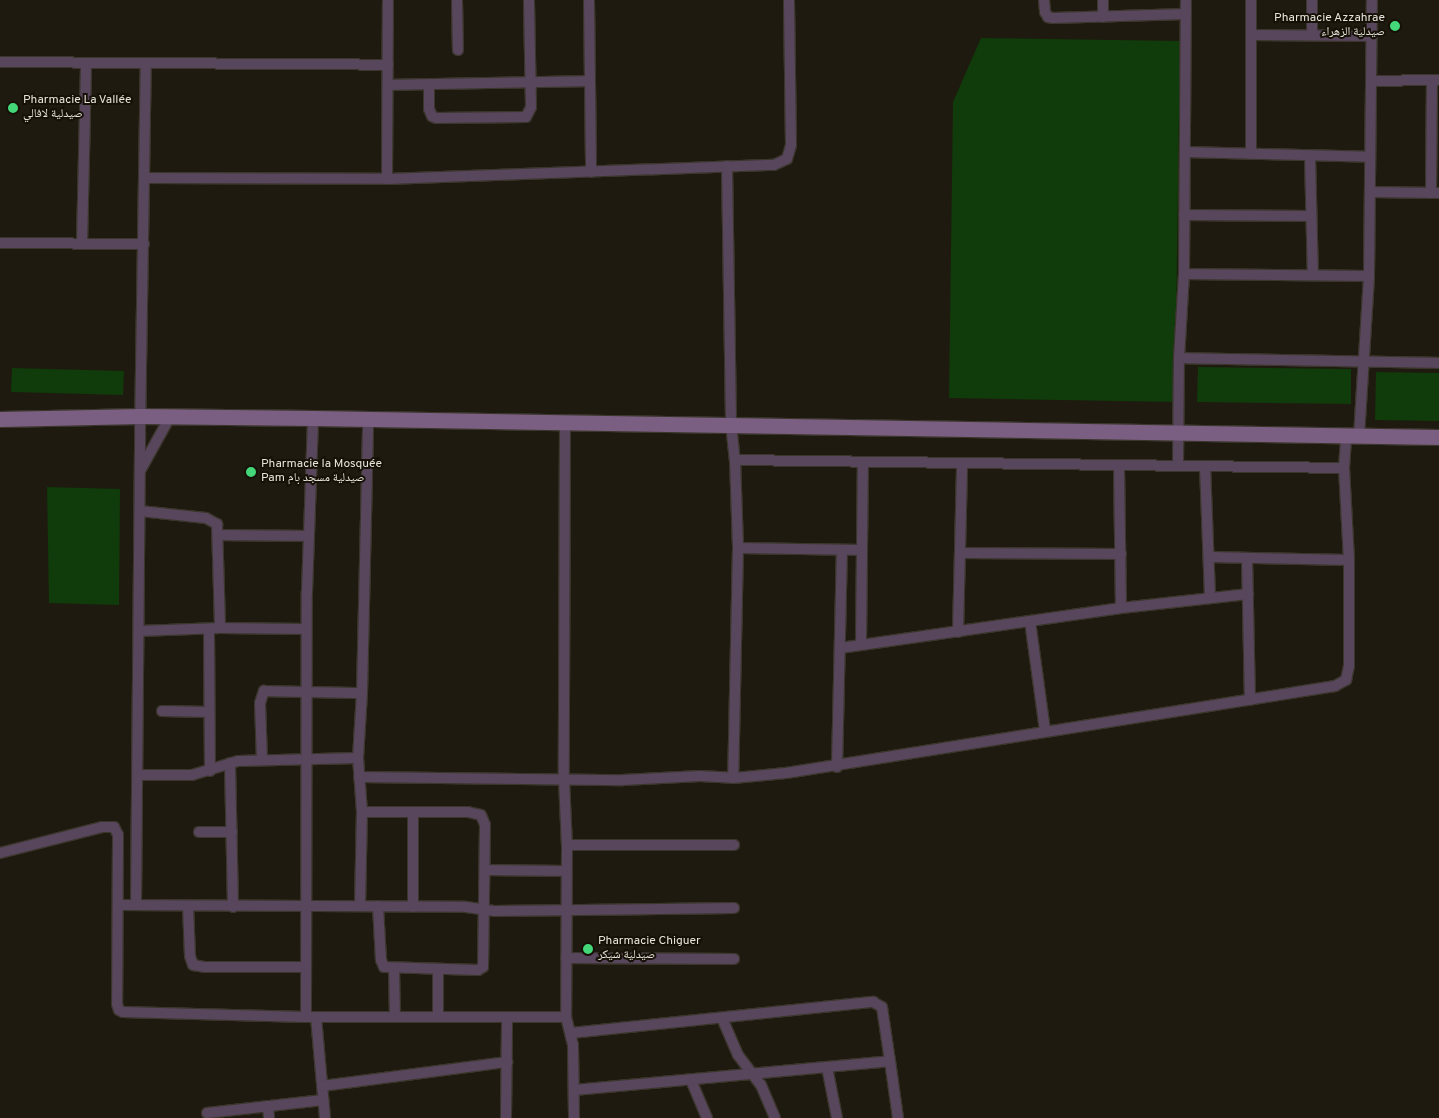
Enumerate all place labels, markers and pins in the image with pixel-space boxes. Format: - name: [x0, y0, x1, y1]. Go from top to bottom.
- place label: Pharmacie Azzahrae صيدلية الزهراء: [1274, 12, 1385, 40]
- marker: Pharmacie Azzahrae صيدلية الزهراء: [1389, 20, 1401, 32]
- place label: Pharmacie La Vallée صيدلية لافالي: [23, 94, 132, 122]
- marker: Pharmacie La Vallée صيدلية لافالي: [7, 102, 19, 114]
- place label: Pharmacie la Mosquée Pam صيدلية مسجد بام: [261, 458, 382, 486]
- marker: Pharmacie la Mosquée Pam صيدلية مسجد بام: [245, 466, 257, 478]
- place label: Pharmacie Chiguer صيدلية شيكر: [598, 935, 701, 963]
- marker: Pharmacie Chiguer صيدلية شيكر: [582, 943, 594, 955]

